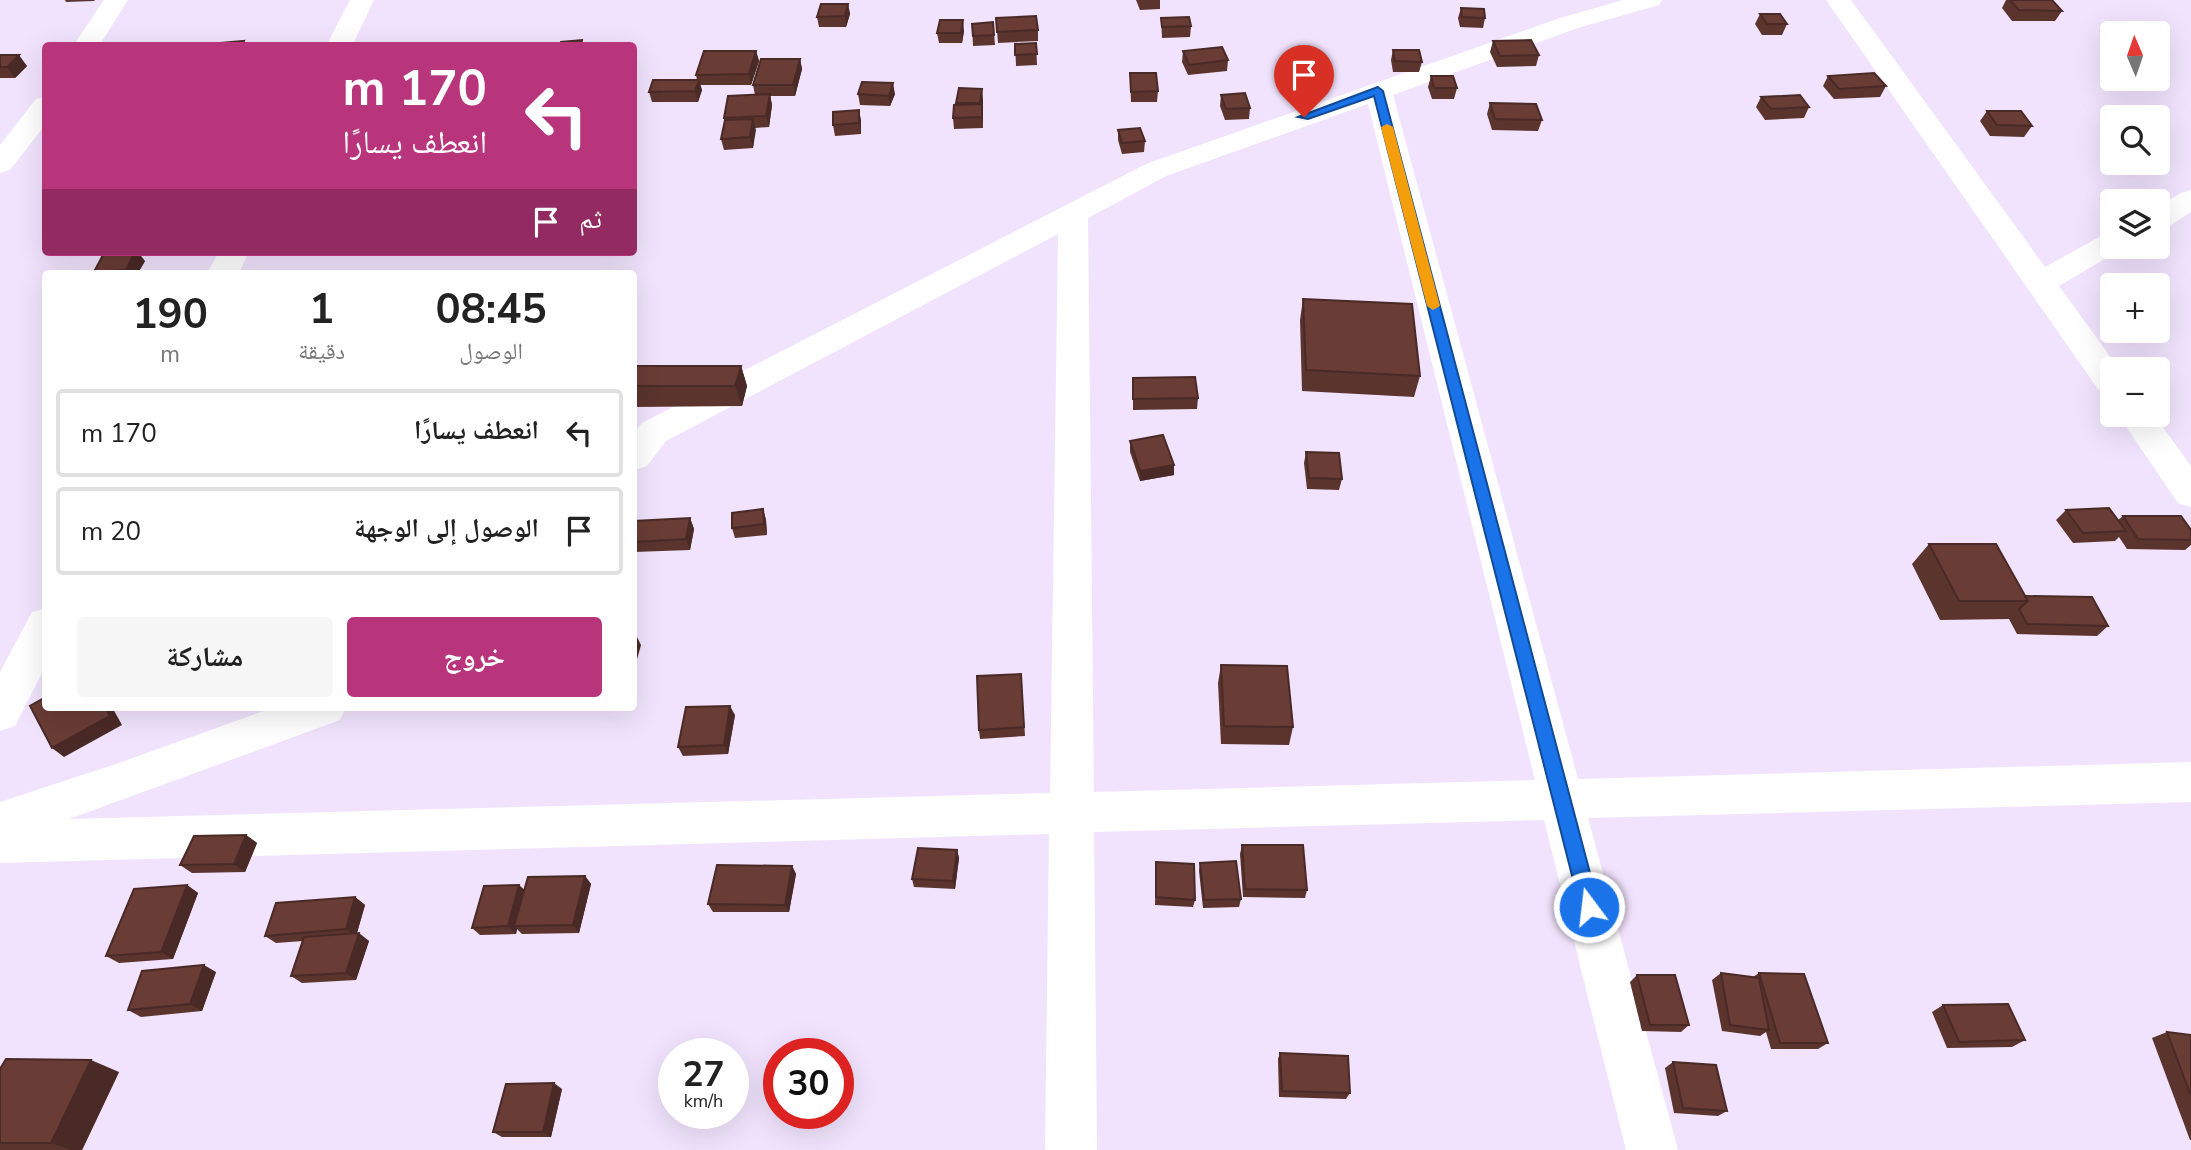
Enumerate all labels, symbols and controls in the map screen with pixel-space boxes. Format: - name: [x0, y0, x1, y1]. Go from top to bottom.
- north arrow: [2100, 21, 2170, 91]
- map controls: [2100, 21, 2170, 427]
- pin: [1274, 45, 1334, 117]
- text: 170 m: [343, 55, 487, 122]
- icon: arrive: [1285, 56, 1323, 94]
- icon: left: [511, 70, 602, 161]
- button: search: [2100, 105, 2170, 175]
- text: انعطف يسارًا: [343, 121, 487, 164]
- button: layers: [2100, 189, 2170, 259]
- text: ثم: [579, 202, 602, 237]
- icon: arrive: [527, 203, 565, 241]
- button: +: [2100, 273, 2170, 343]
- text: 1: [309, 281, 334, 338]
- text: 08:45: [435, 281, 547, 338]
- text: 190: [132, 286, 208, 343]
- text: دقيقة: [298, 336, 345, 367]
- text: الوصول: [459, 336, 523, 367]
- text: m: [160, 339, 180, 370]
- button: −: [2100, 357, 2170, 427]
- text: انعطف يسارًا: [414, 413, 539, 448]
- icon: left: [560, 414, 598, 452]
- text: 170 m: [81, 416, 157, 451]
- text: الوصول إلى الوجهة: [354, 511, 539, 546]
- icon: arrive: [560, 512, 598, 550]
- text: 20 m: [81, 514, 141, 549]
- button: مشاركة: [77, 617, 333, 697]
- button: خروج: [347, 617, 602, 697]
- position arrow: [1552, 870, 1626, 944]
- speed limit sign: 30: [763, 1038, 854, 1129]
- text: 27: [682, 1051, 725, 1098]
- text: km/h: [684, 1089, 723, 1113]

